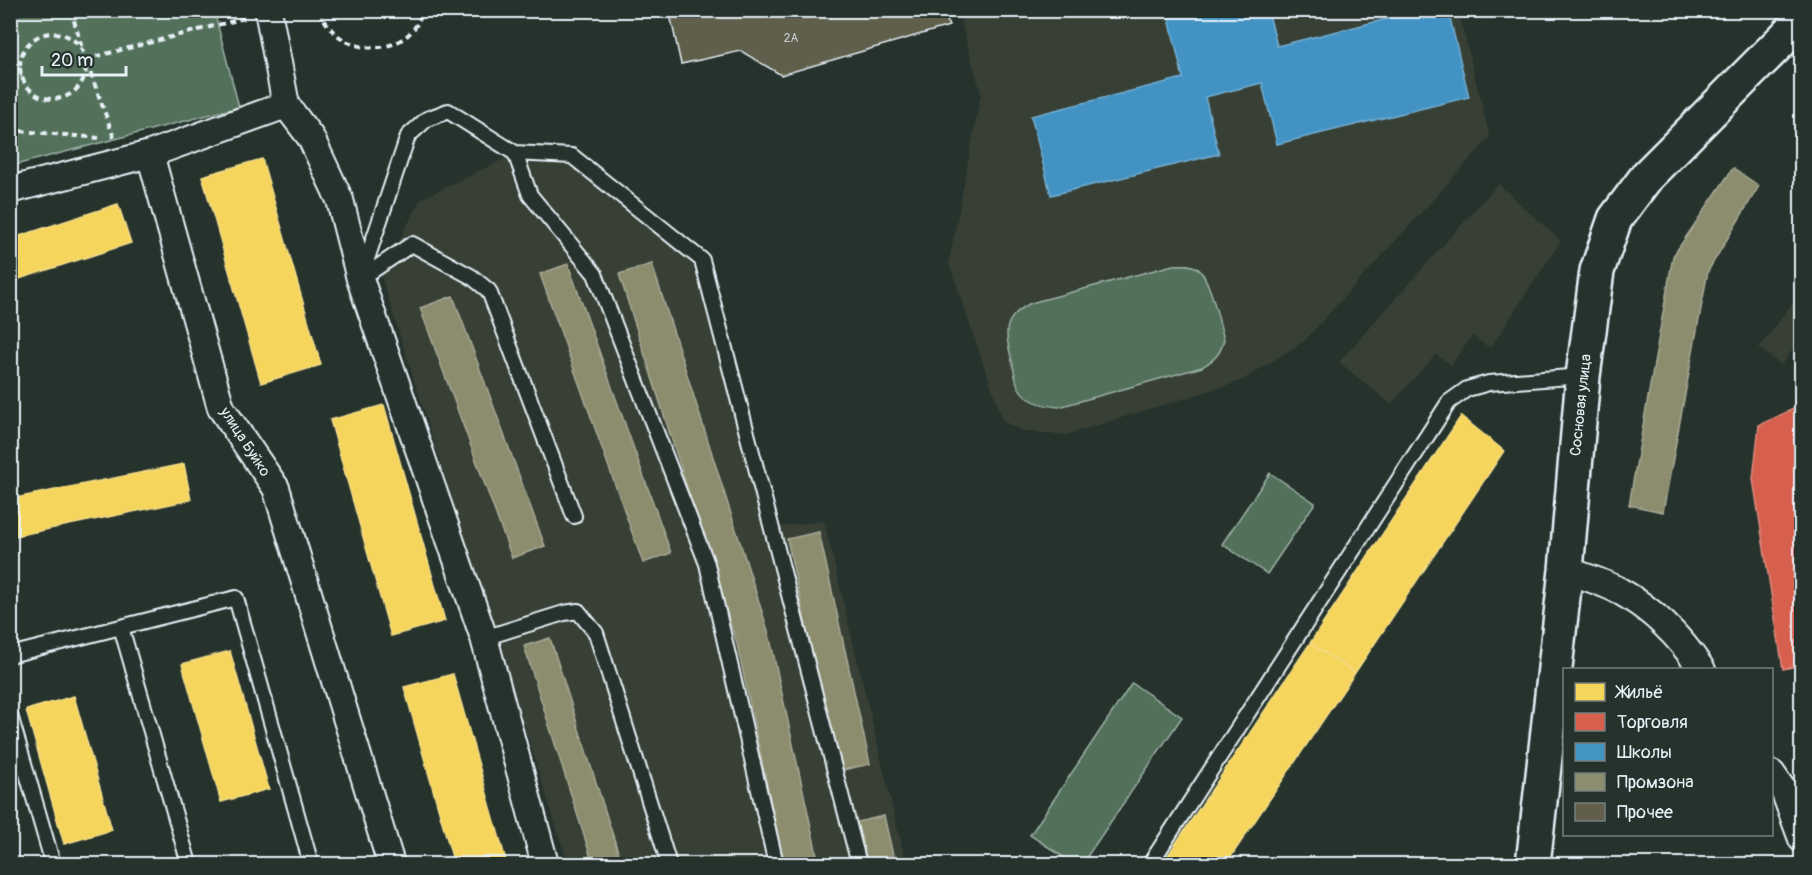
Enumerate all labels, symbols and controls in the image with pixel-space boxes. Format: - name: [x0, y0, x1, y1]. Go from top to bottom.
- house number: 2А: [784, 31, 798, 46]
- scale bar: [42, 39, 126, 77]
- text: 20 m: [51, 49, 93, 72]
- street label: Сосновая улица: [1566, 353, 1596, 457]
- street label: улица Буйко: [215, 403, 274, 480]
- legend: [1563, 668, 1773, 836]
- text: Жильё: [1614, 681, 1663, 704]
- text: Торговля: [1617, 711, 1688, 734]
- text: Школы: [1617, 741, 1672, 764]
- text: Промзона: [1617, 771, 1694, 794]
- text: Прочее: [1617, 801, 1673, 824]

